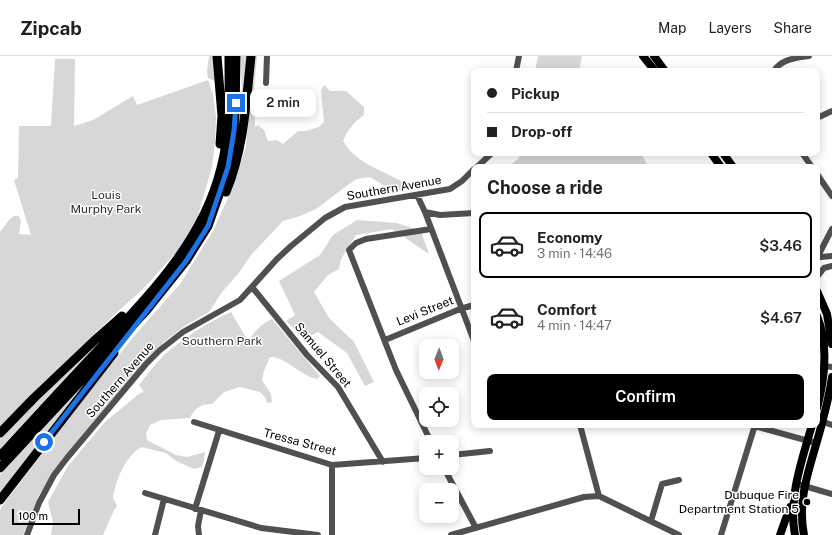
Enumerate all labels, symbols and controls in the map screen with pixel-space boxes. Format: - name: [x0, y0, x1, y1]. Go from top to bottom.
- text: Zipcab: [20, 17, 82, 39]
- text: Map: [658, 20, 686, 36]
- text: Layers: [708, 20, 752, 36]
- text: Share: [774, 20, 812, 36]
- text: Pickup: [511, 85, 560, 102]
- callout: 2 min: [250, 89, 316, 117]
- route end: [227, 94, 245, 112]
- text: 2 min: [266, 95, 300, 110]
- text: Drop-off: [511, 123, 572, 140]
- street label: Southern Avenue: [346, 173, 443, 203]
- text: Choose a ride: [487, 177, 603, 198]
- park label: Louis Murphy Park: [70, 188, 142, 216]
- icon: car: [489, 227, 525, 263]
- text: Economy: [537, 229, 602, 246]
- text: $3.46: [759, 237, 802, 254]
- text: 3 min · 14:46: [537, 246, 612, 261]
- street label: Levi Street: [394, 293, 456, 329]
- icon: car: [489, 299, 525, 335]
- text: Comfort: [537, 301, 597, 318]
- text: $4.67: [760, 309, 802, 326]
- text: 4 min · 14:47: [537, 318, 612, 333]
- street label: Samuel Street: [292, 320, 354, 391]
- park label: Southern Park: [182, 334, 262, 348]
- street label: Southern Avenue: [83, 339, 157, 421]
- north arrow: [419, 339, 459, 379]
- map controls: [419, 339, 459, 523]
- button: Confirm: [487, 374, 804, 420]
- button: locate: [419, 387, 459, 427]
- street label: Tressa Street: [262, 426, 338, 459]
- route start: [35, 433, 53, 451]
- button: +: [419, 435, 459, 475]
- button: −: [419, 483, 459, 523]
- place label: Dubuque Fire Department Station 5: [679, 488, 799, 516]
- marker: Dubuque Fire Department Station 5: [802, 497, 812, 507]
- scale bar: [12, 507, 80, 526]
- text: 100 m: [18, 510, 48, 522]

